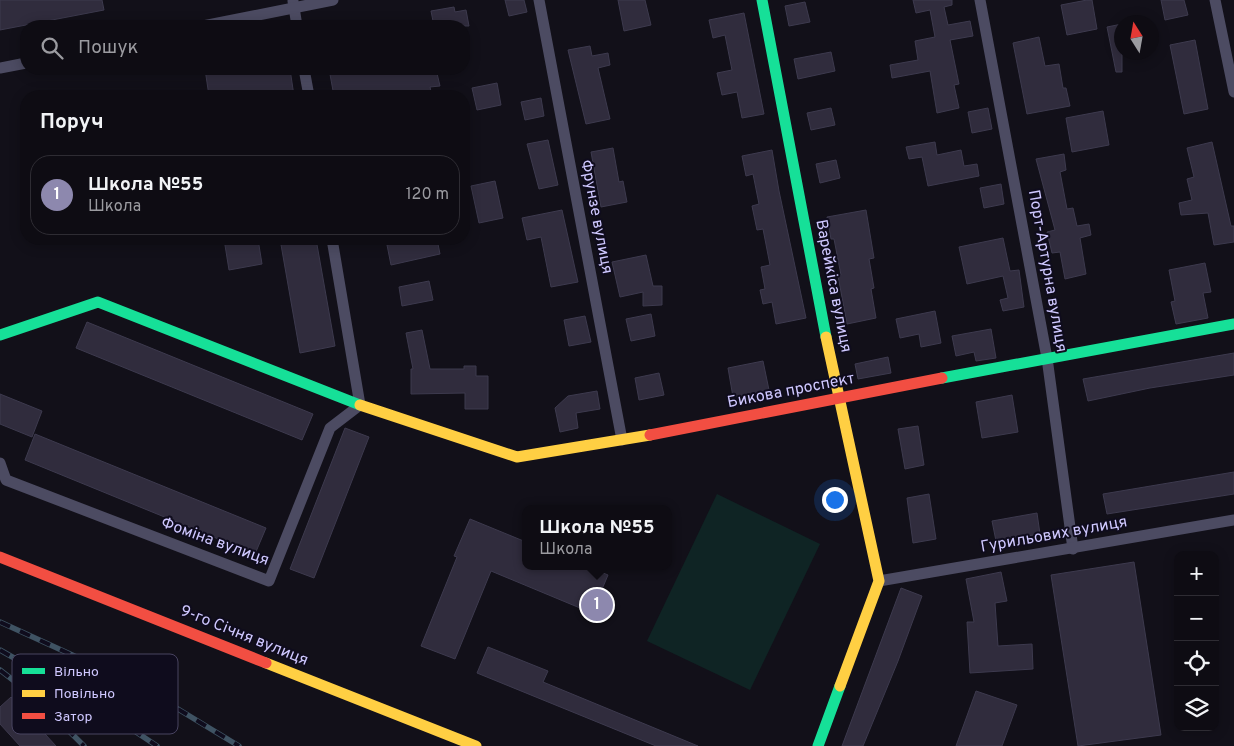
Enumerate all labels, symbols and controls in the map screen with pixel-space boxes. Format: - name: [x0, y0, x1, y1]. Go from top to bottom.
- north arrow: [1114, 15, 1159, 60]
- search box: [20, 20, 470, 75]
- icon: search: [38, 34, 66, 62]
- text: Пошук: [78, 36, 138, 60]
- text: Поруч: [40, 109, 104, 136]
- street label: Фрунзе вулиця: [575, 158, 617, 276]
- text: Школа №55: [88, 173, 203, 197]
- text: 1: [54, 185, 60, 205]
- text: 120 m: [406, 185, 449, 205]
- street label: Порт-Артурна вулиця: [1023, 188, 1071, 354]
- text: Школа: [88, 197, 141, 217]
- street label: Варейкіса вулиця: [810, 218, 856, 354]
- street label: Бикова проспект: [726, 369, 856, 413]
- your location: [822, 487, 848, 513]
- popup: [522, 505, 672, 570]
- street label: Гурильових вулиця: [979, 512, 1129, 558]
- street label: Фоміна вулиця: [158, 513, 272, 571]
- text: Школа №55: [539, 516, 655, 540]
- text: Школа: [539, 540, 592, 560]
- map controls: [1174, 551, 1219, 731]
- button: +: [1174, 551, 1219, 596]
- pin: 1: [581, 586, 613, 624]
- button: −: [1174, 596, 1219, 641]
- street label: 9-го Січня вулиця: [177, 601, 311, 671]
- button: locate: [1174, 641, 1219, 686]
- legend: [12, 654, 178, 734]
- text: Вільно: [54, 664, 99, 681]
- text: Повільно: [54, 686, 115, 703]
- button: layers: [1174, 686, 1219, 731]
- text: Затор: [54, 709, 93, 726]

